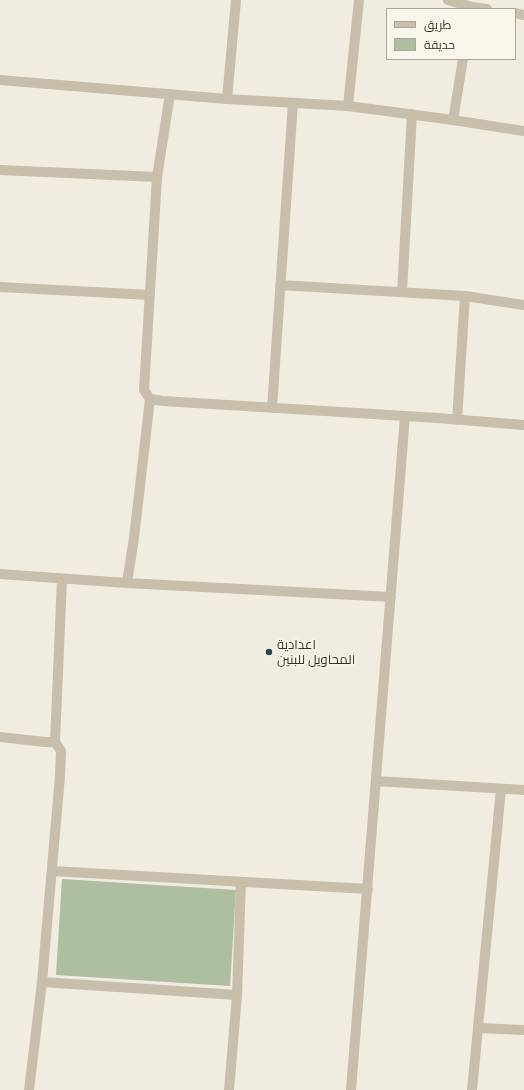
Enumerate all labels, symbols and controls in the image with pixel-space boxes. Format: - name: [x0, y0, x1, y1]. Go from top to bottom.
- legend: [386, 8, 516, 60]
- text: طريق: [424, 17, 451, 31]
- text: حديقة: [424, 37, 455, 51]
- place label: اعدادية المحاويل للبنين: [277, 637, 355, 668]
- marker: اعدادية المحاويل للبنين: [264, 647, 274, 657]

